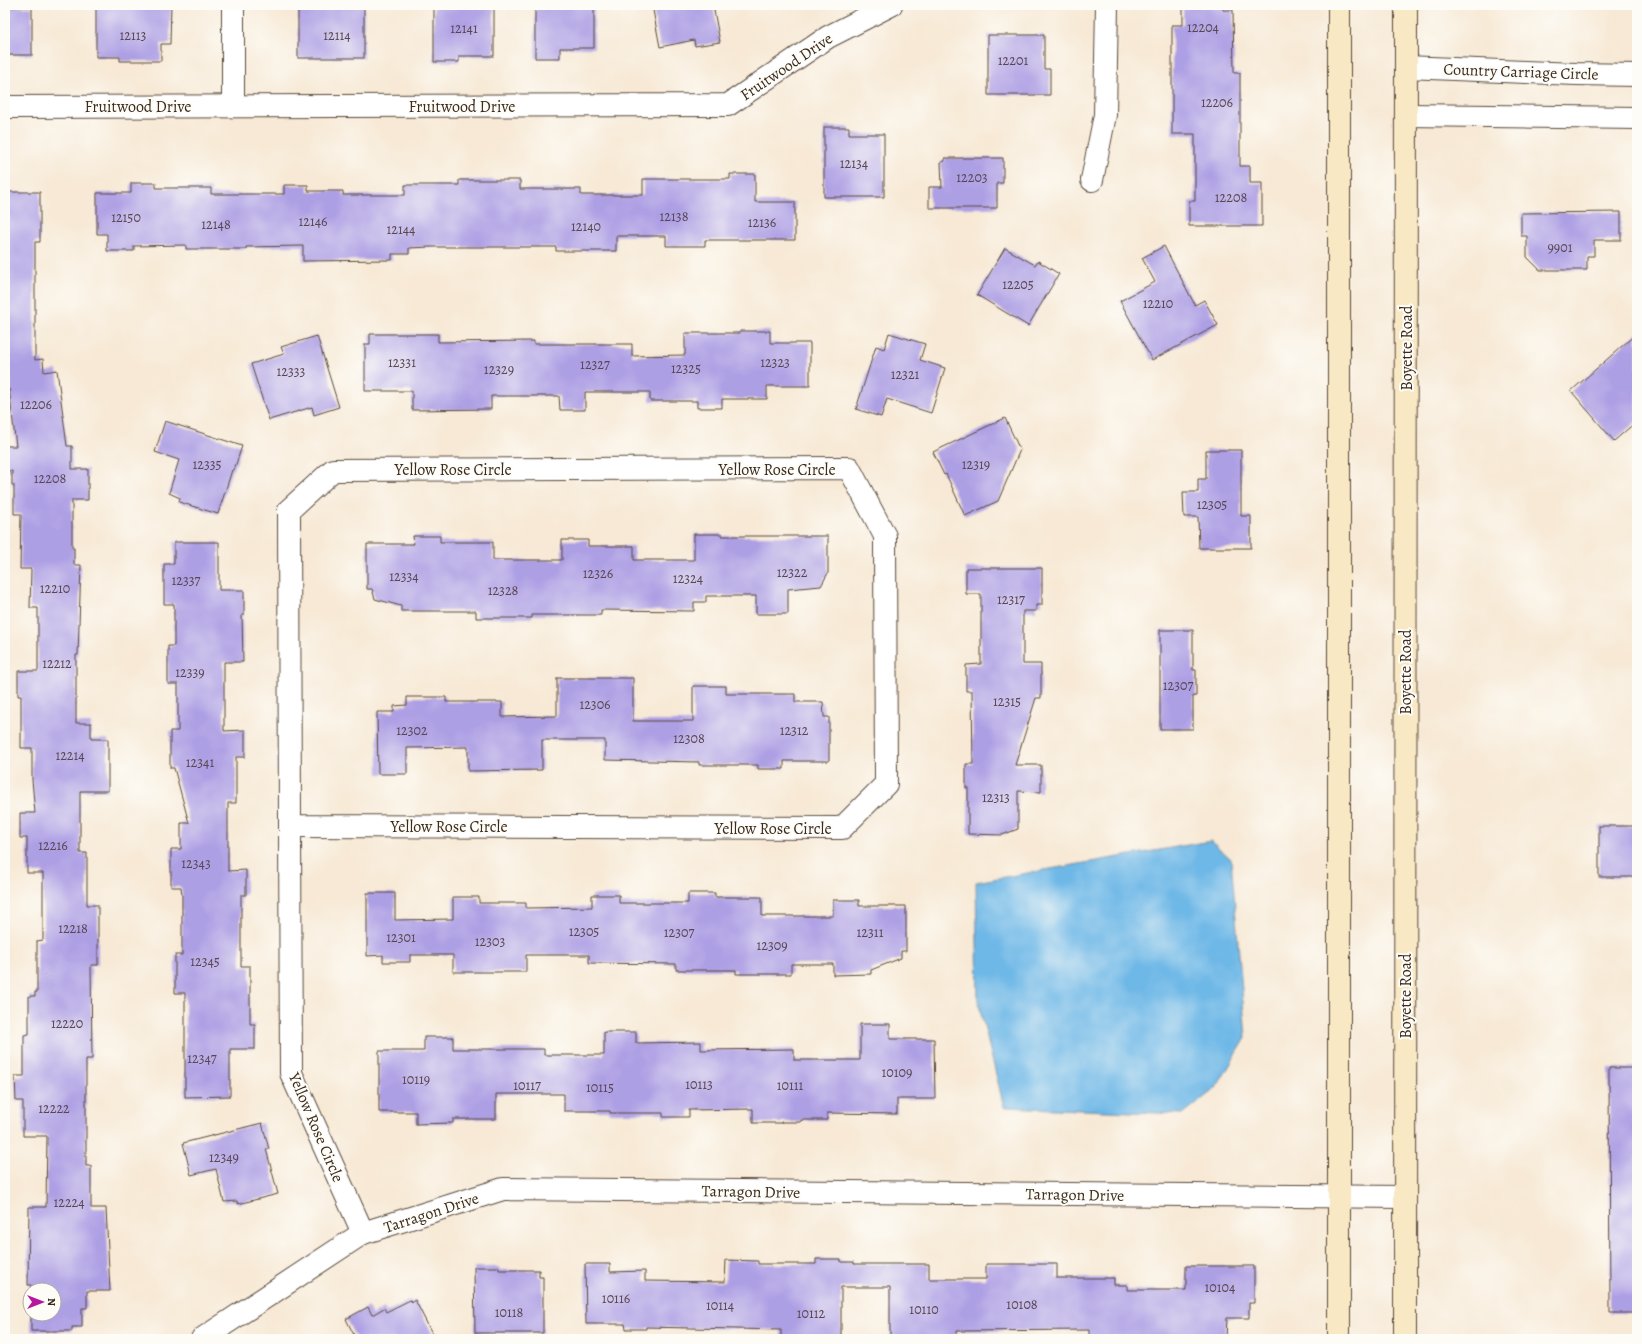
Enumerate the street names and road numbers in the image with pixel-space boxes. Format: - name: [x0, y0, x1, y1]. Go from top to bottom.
- street label: Fruitwood Drive: [736, 28, 837, 106]
- street label: Country Carriage Circle: [1443, 58, 1599, 86]
- street label: Fruitwood Drive: [84, 96, 192, 118]
- street label: Fruitwood Drive: [408, 96, 516, 118]
- street label: Boyette Road: [1396, 305, 1418, 391]
- street label: Yellow Rose Circle: [393, 459, 512, 481]
- street label: Yellow Rose Circle: [717, 459, 836, 481]
- street label: Boyette Road: [1395, 629, 1417, 715]
- street label: Yellow Rose Circle: [389, 816, 508, 838]
- street label: Yellow Rose Circle: [713, 818, 832, 840]
- street label: Boyette Road: [1395, 953, 1417, 1039]
- street label: Yellow Rose Circle: [283, 1068, 349, 1186]
- street label: Tarragon Drive: [701, 1180, 801, 1204]
- street label: Tarragon Drive: [1025, 1183, 1125, 1207]
- street label: Tarragon Drive: [381, 1187, 482, 1239]

